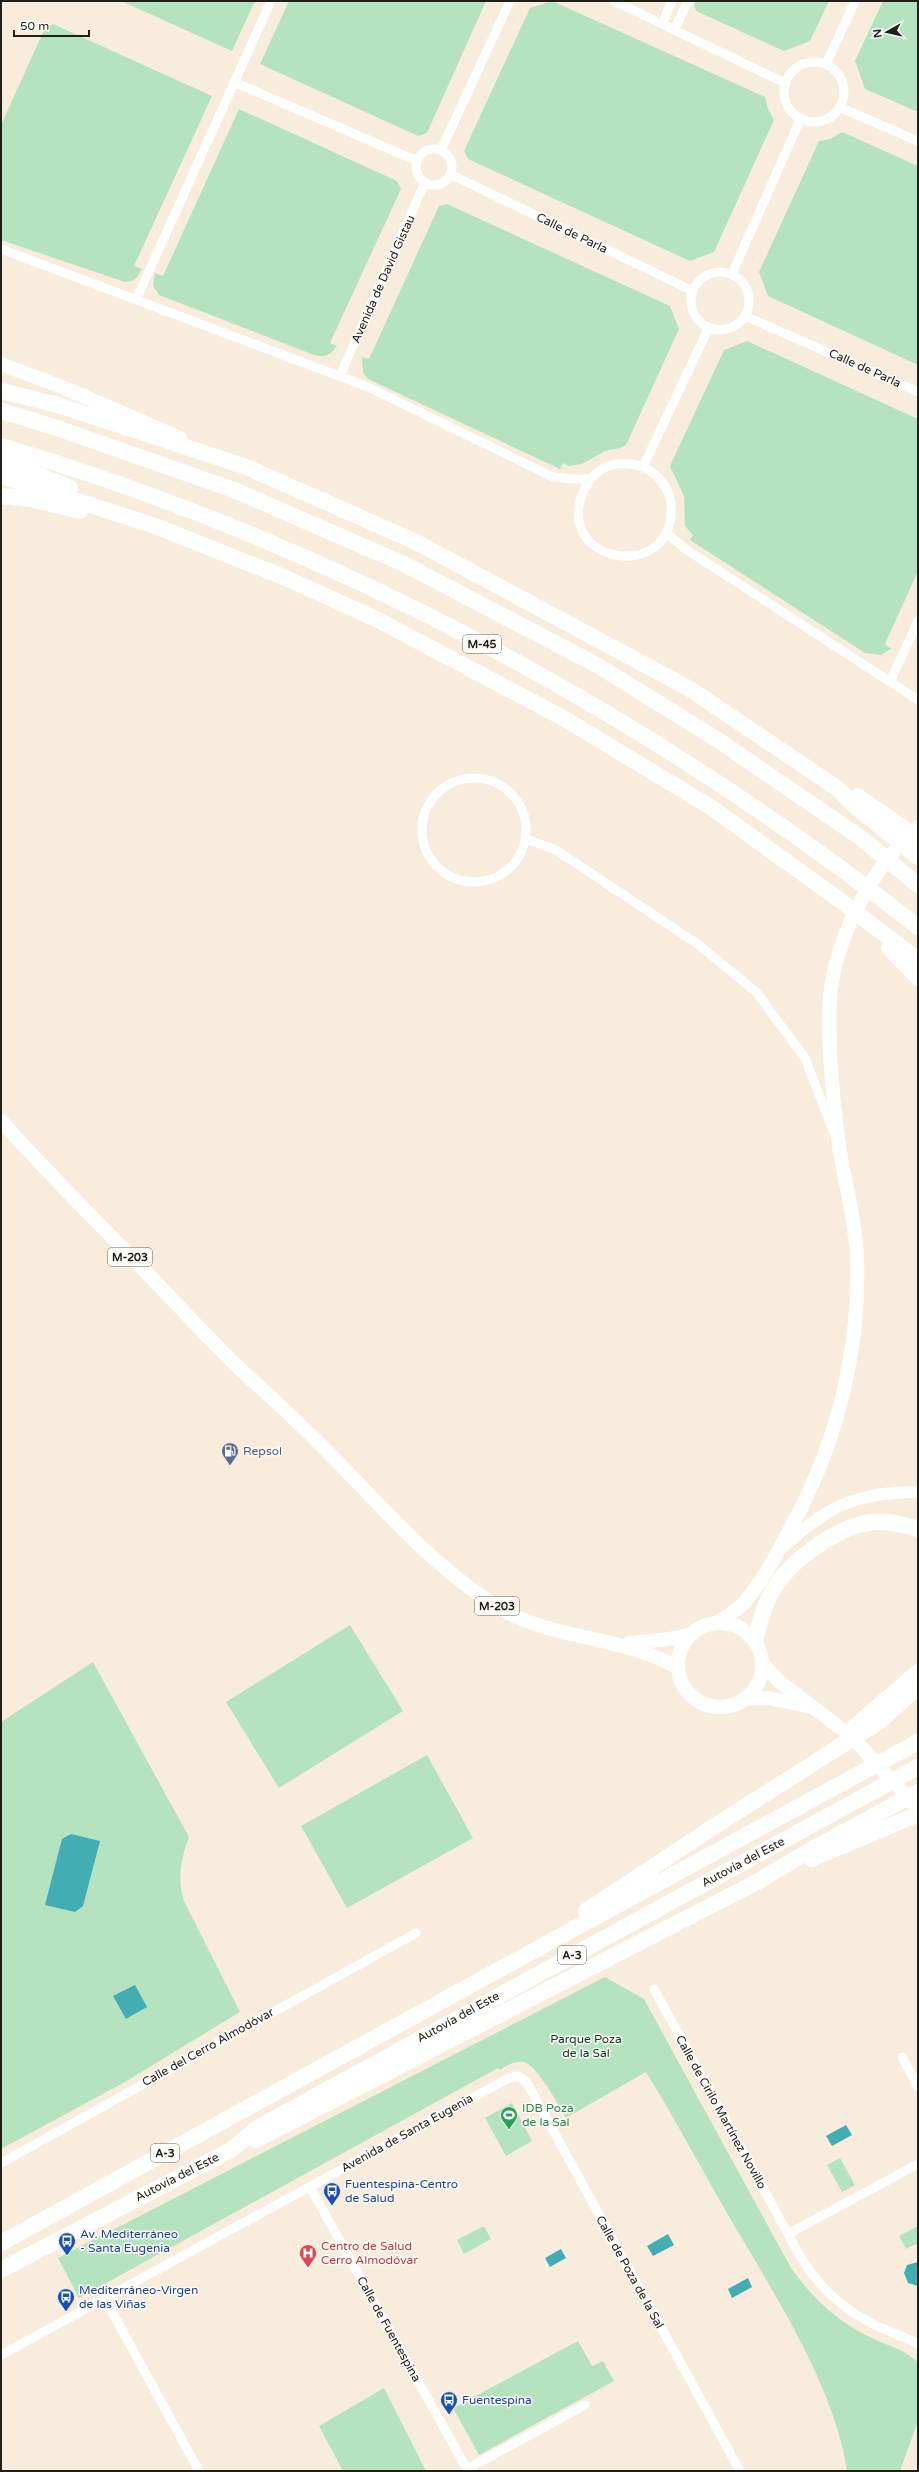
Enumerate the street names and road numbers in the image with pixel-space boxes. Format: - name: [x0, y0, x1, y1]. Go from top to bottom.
- street label: Calle de Parla: [534, 210, 610, 256]
- street label: Avenida de David Gistau: [348, 213, 418, 345]
- street label: Calle de Parla: [827, 346, 903, 390]
- road number: M-45: [463, 635, 501, 653]
- road number: M-203: [108, 1248, 152, 1266]
- road number: M-203: [475, 1597, 519, 1615]
- street label: Autovía del Este: [699, 1834, 787, 1890]
- road number: A-3: [558, 1946, 586, 1964]
- street label: Autovía del Este: [414, 1988, 502, 2045]
- street label: Calle del Cerro Almodóvar: [140, 2005, 277, 2089]
- street label: Calle de Cirilo Martínez Novillo: [673, 2033, 769, 2191]
- street label: Avenida de Santa Eugenia: [339, 2091, 475, 2175]
- road number: A-3: [151, 2144, 179, 2162]
- street label: Autovía del Este: [133, 2150, 221, 2204]
- street label: Calle de Poza de la Sal: [593, 2213, 667, 2331]
- street label: Calle de Fuentespina: [354, 2274, 424, 2384]

